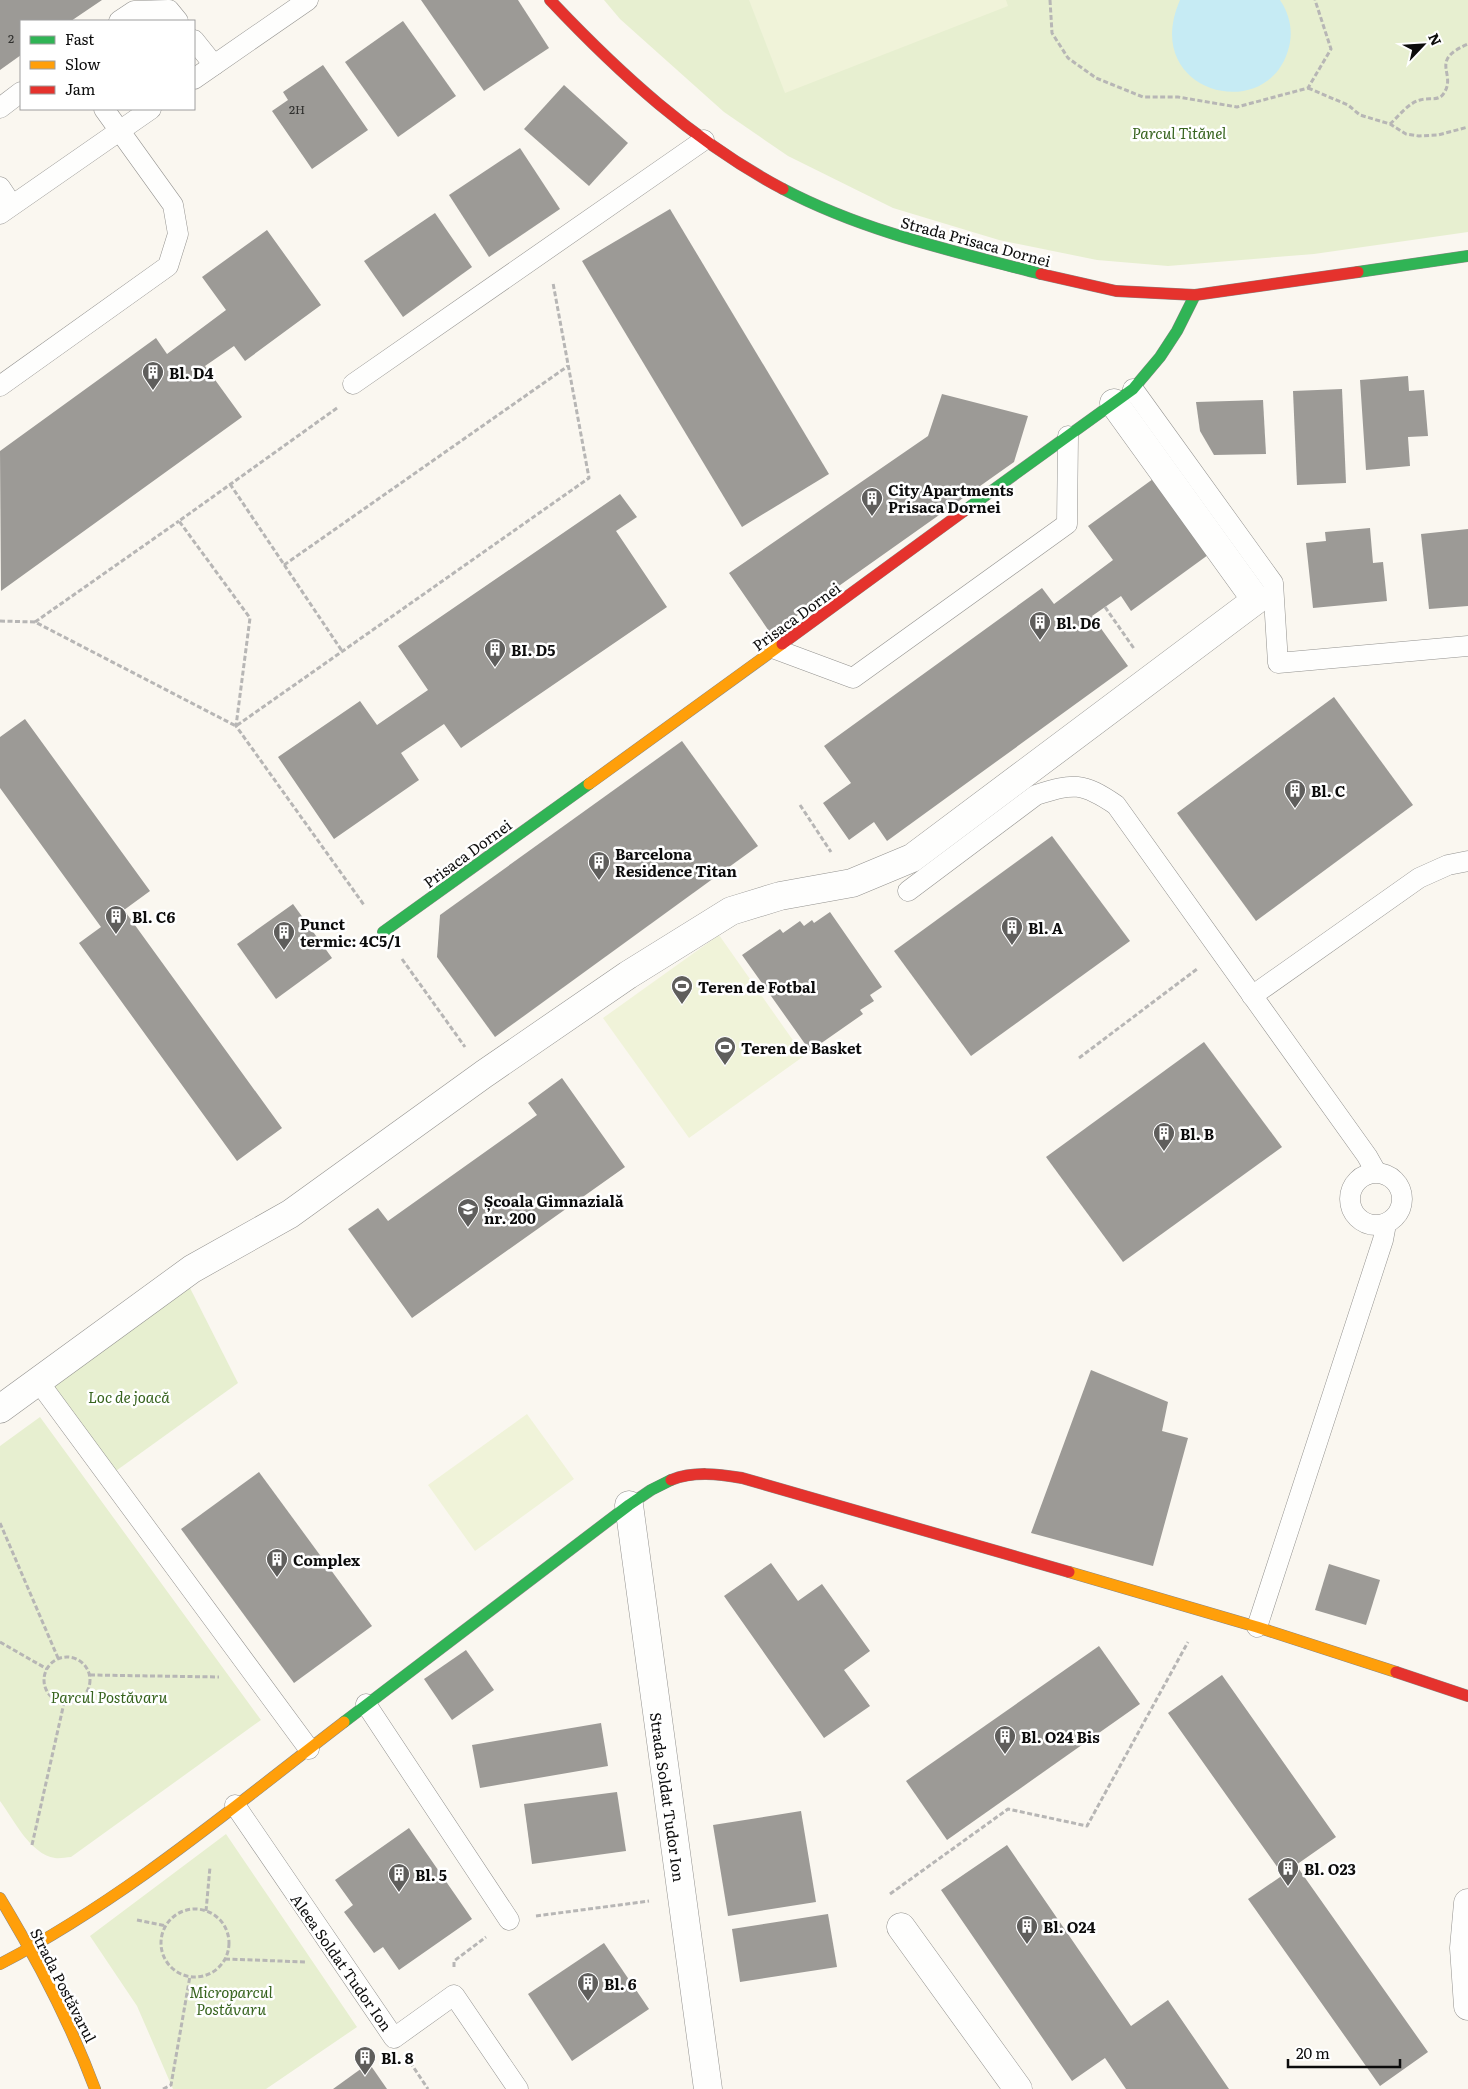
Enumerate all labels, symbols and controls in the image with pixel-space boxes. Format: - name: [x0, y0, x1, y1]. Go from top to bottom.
- legend: [20, 20, 195, 110]
- north arrow: [1398, 20, 1448, 70]
- text: Fast: [65, 27, 94, 50]
- house number: 2: [8, 29, 14, 47]
- text: N: [1424, 30, 1447, 49]
- text: Slow: [65, 52, 100, 75]
- text: Jam: [65, 77, 96, 100]
- house number: 2H: [289, 100, 305, 118]
- park label: Parcul Titănel: [1132, 121, 1227, 144]
- street label: Strada Prisaca Dornei: [899, 210, 1053, 272]
- building icon: Bl. D4: [141, 360, 165, 391]
- place label: Bl. D4: [169, 361, 213, 384]
- place label: City Apartments Prisaca Dornei: [888, 478, 1014, 518]
- building icon: City Apartments Prisaca Dornei: [860, 486, 884, 517]
- street label: Prisaca Dornei: [747, 576, 845, 656]
- building icon: Bl. D6: [1028, 610, 1052, 641]
- place label: Bl. D6: [1056, 611, 1100, 634]
- building icon: BI. D5: [483, 637, 507, 668]
- place label: BI. D5: [511, 638, 555, 661]
- building icon: Bl. C: [1283, 778, 1307, 809]
- place label: Bl. C: [1311, 779, 1345, 802]
- street label: Prisaca Dornei: [418, 813, 516, 893]
- place label: Barcelona Residence Titan: [615, 842, 737, 882]
- building icon: Barcelona Residence Titan: [587, 850, 611, 881]
- building icon: Bl. C6: [104, 904, 128, 935]
- place label: Bl. C6: [132, 905, 175, 928]
- place label: Punct termic: 4C5/1: [300, 912, 401, 952]
- building icon: Bl. A: [1000, 915, 1024, 946]
- place label: Bl. A: [1028, 916, 1064, 939]
- building icon: Punct termic: 4C5/1: [272, 920, 296, 951]
- sports icon: Teren de Fotbal: [670, 974, 694, 1005]
- place label: Teren de Fotbal: [698, 975, 817, 998]
- sports icon: Teren de Basket: [713, 1035, 737, 1066]
- place label: Teren de Basket: [741, 1036, 862, 1059]
- building icon: Bl. B: [1152, 1121, 1176, 1152]
- place label: Bl. B: [1180, 1122, 1214, 1145]
- place label: Școala Gimnazială nr. 200: [484, 1189, 624, 1229]
- school or university icon: Școala Gimnazială nr. 200: [456, 1197, 480, 1228]
- park label: Loc de joacă: [88, 1385, 170, 1408]
- building icon: Complex: [265, 1547, 289, 1578]
- place label: Complex: [293, 1548, 360, 1571]
- park label: Parcul Postăvaru: [51, 1685, 168, 1708]
- street label: Strada Soldat Tudor Ion: [645, 1711, 691, 1883]
- building icon: Bl. O24 Bis: [993, 1724, 1017, 1755]
- place label: Bl. O24 Bis: [1021, 1725, 1100, 1748]
- building icon: Bl. O23: [1276, 1856, 1300, 1887]
- place label: Bl. O23: [1304, 1857, 1356, 1880]
- building icon: Bl. 5: [387, 1862, 411, 1893]
- place label: Bl. 5: [415, 1863, 447, 1886]
- street label: Aleea Soldat Tudor Ion: [286, 1888, 398, 2036]
- building icon: Bl. O24: [1015, 1914, 1039, 1945]
- place label: Bl. O24: [1043, 1915, 1096, 1938]
- street label: Strada Postăvarul: [25, 1924, 103, 2046]
- building icon: Bl. 6: [576, 1971, 600, 2002]
- place label: Bl. 6: [604, 1972, 637, 1995]
- park label: Microparcul Postăvaru: [189, 1980, 274, 2020]
- scale bar: [1288, 2036, 1400, 2068]
- text: 20 m: [1296, 2041, 1330, 2064]
- building icon: Bl. 8: [353, 2045, 377, 2076]
- place label: Bl. 8: [381, 2046, 414, 2069]

